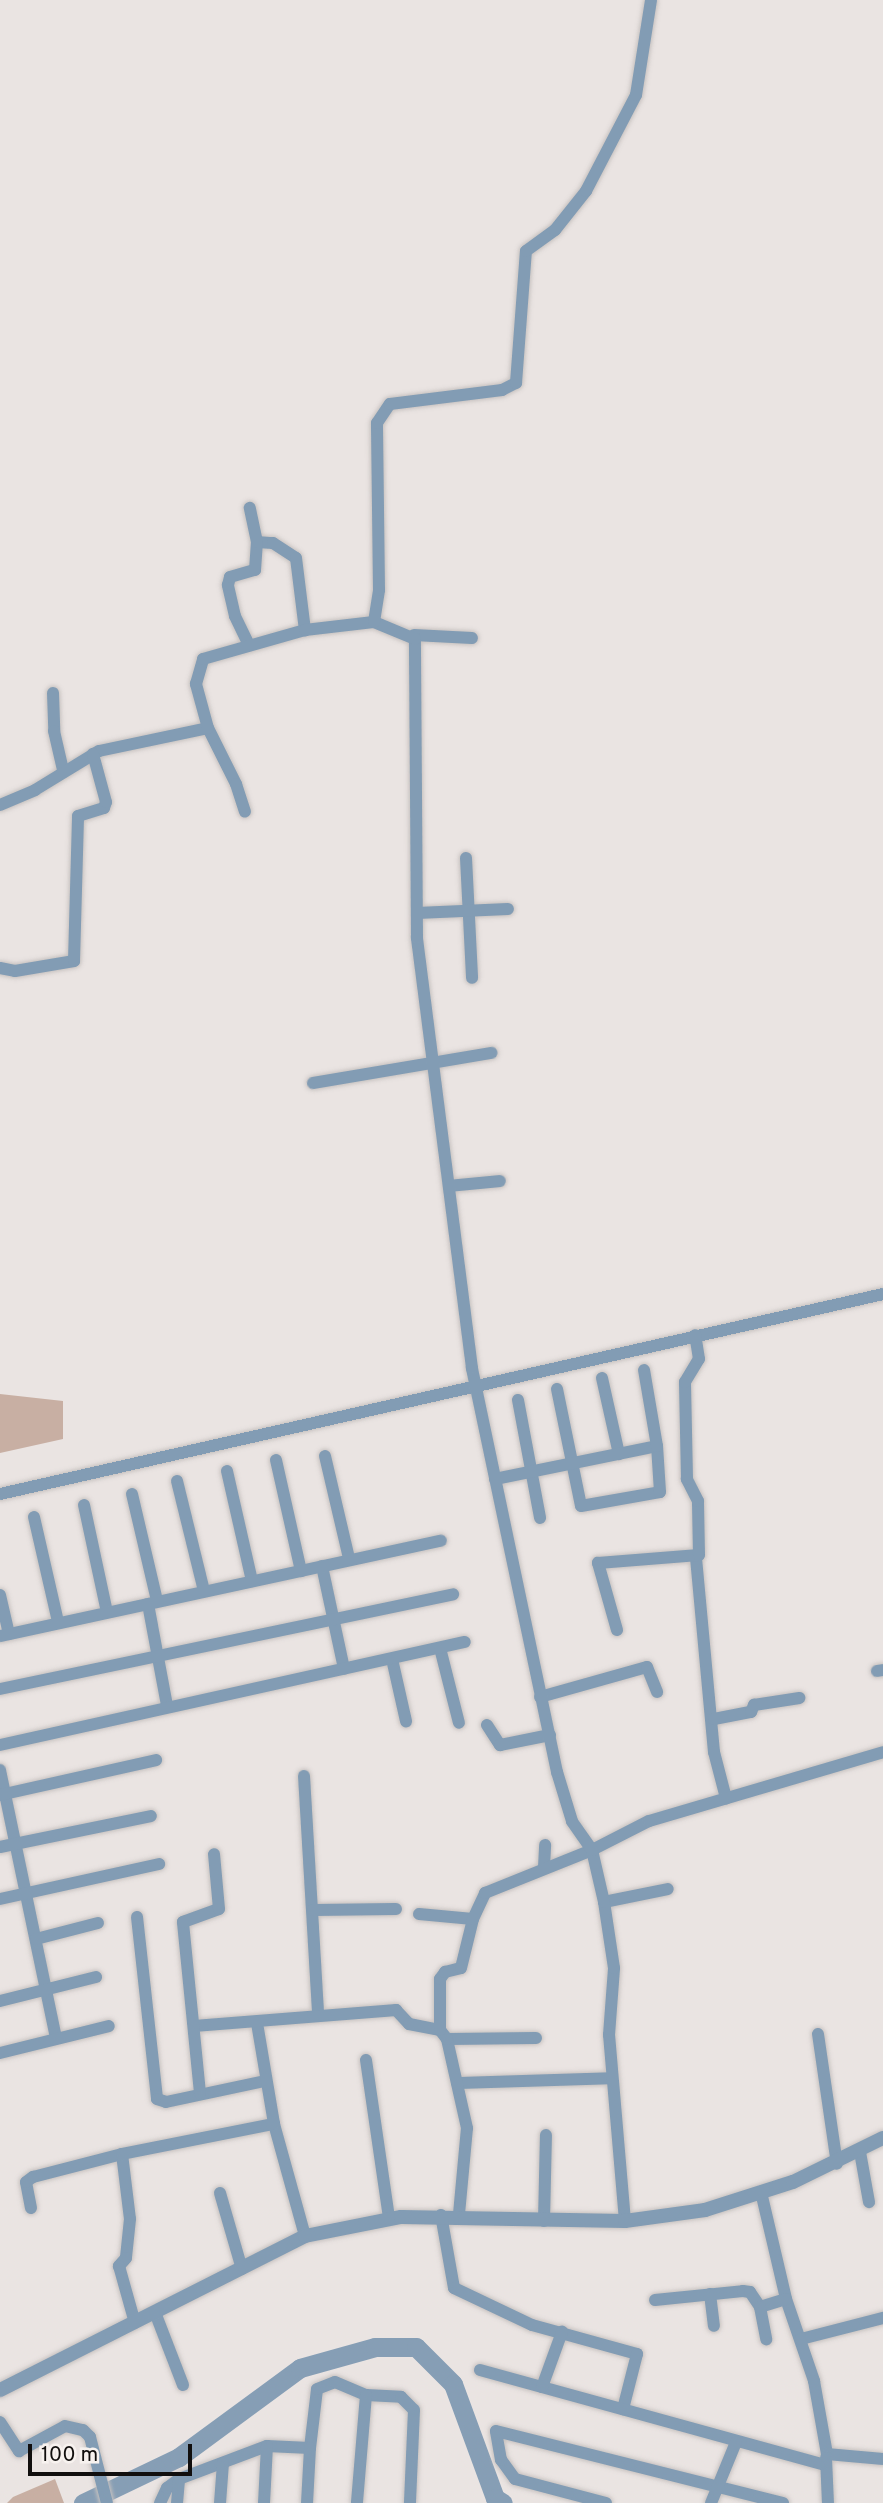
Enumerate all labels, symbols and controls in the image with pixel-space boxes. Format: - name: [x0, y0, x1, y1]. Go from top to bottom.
- scale bar: [32, 2430, 196, 2474]
- text: 100 m: [41, 2442, 98, 2469]

